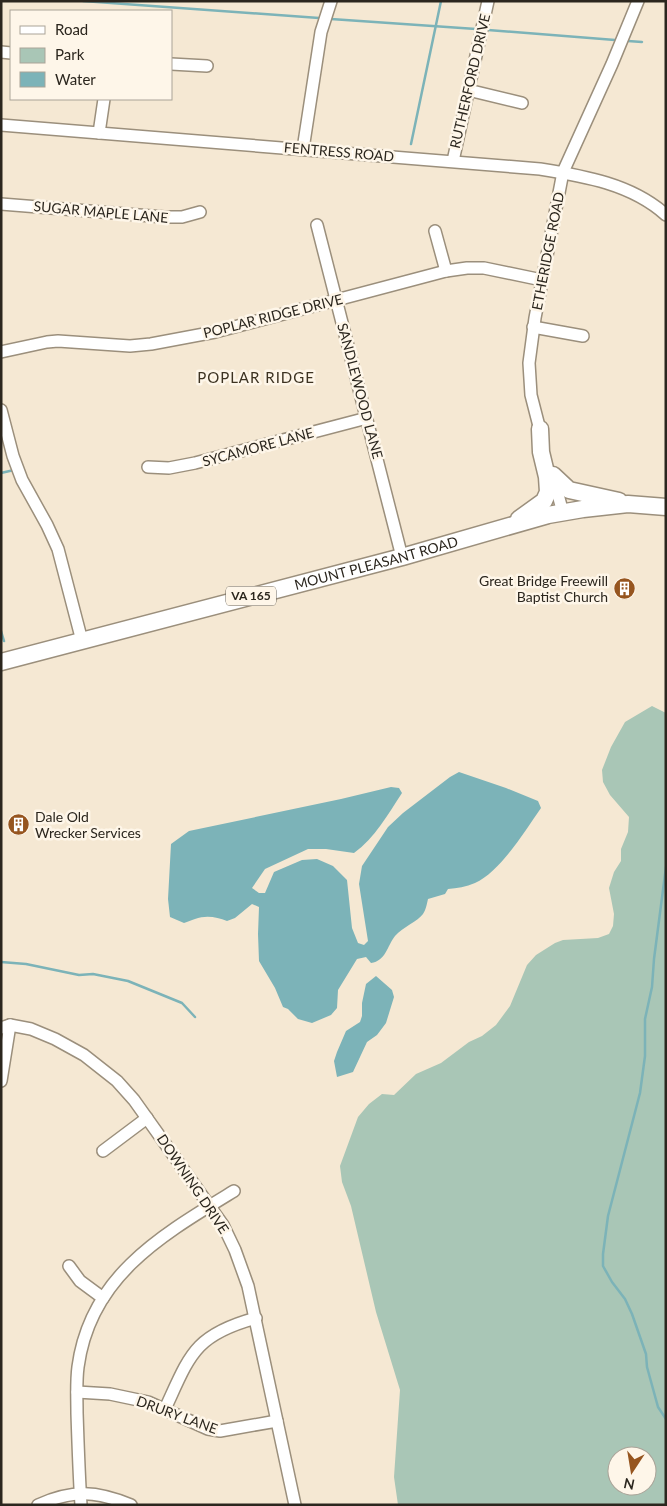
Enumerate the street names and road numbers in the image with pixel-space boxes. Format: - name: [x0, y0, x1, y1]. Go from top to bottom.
- street label: RUTHERFORD DRIVE: [446, 12, 493, 150]
- street label: FENTRESS ROAD: [283, 138, 395, 165]
- street label: ETHERIDGE ROAD: [528, 190, 567, 311]
- street label: SUGAR MAPLE LANE: [33, 197, 169, 226]
- street label: POPLAR RIDGE DRIVE: [201, 290, 344, 341]
- street label: SANDLEWOOD LANE: [334, 321, 387, 461]
- street label: SYCAMORE LANE: [200, 423, 315, 470]
- street label: MOUNT PLEASANT ROAD: [292, 532, 460, 593]
- road number: VA 165: [226, 586, 276, 606]
- street label: DOWNING DRIVE: [154, 1131, 233, 1237]
- street label: DRURY LANE: [134, 1392, 220, 1437]

